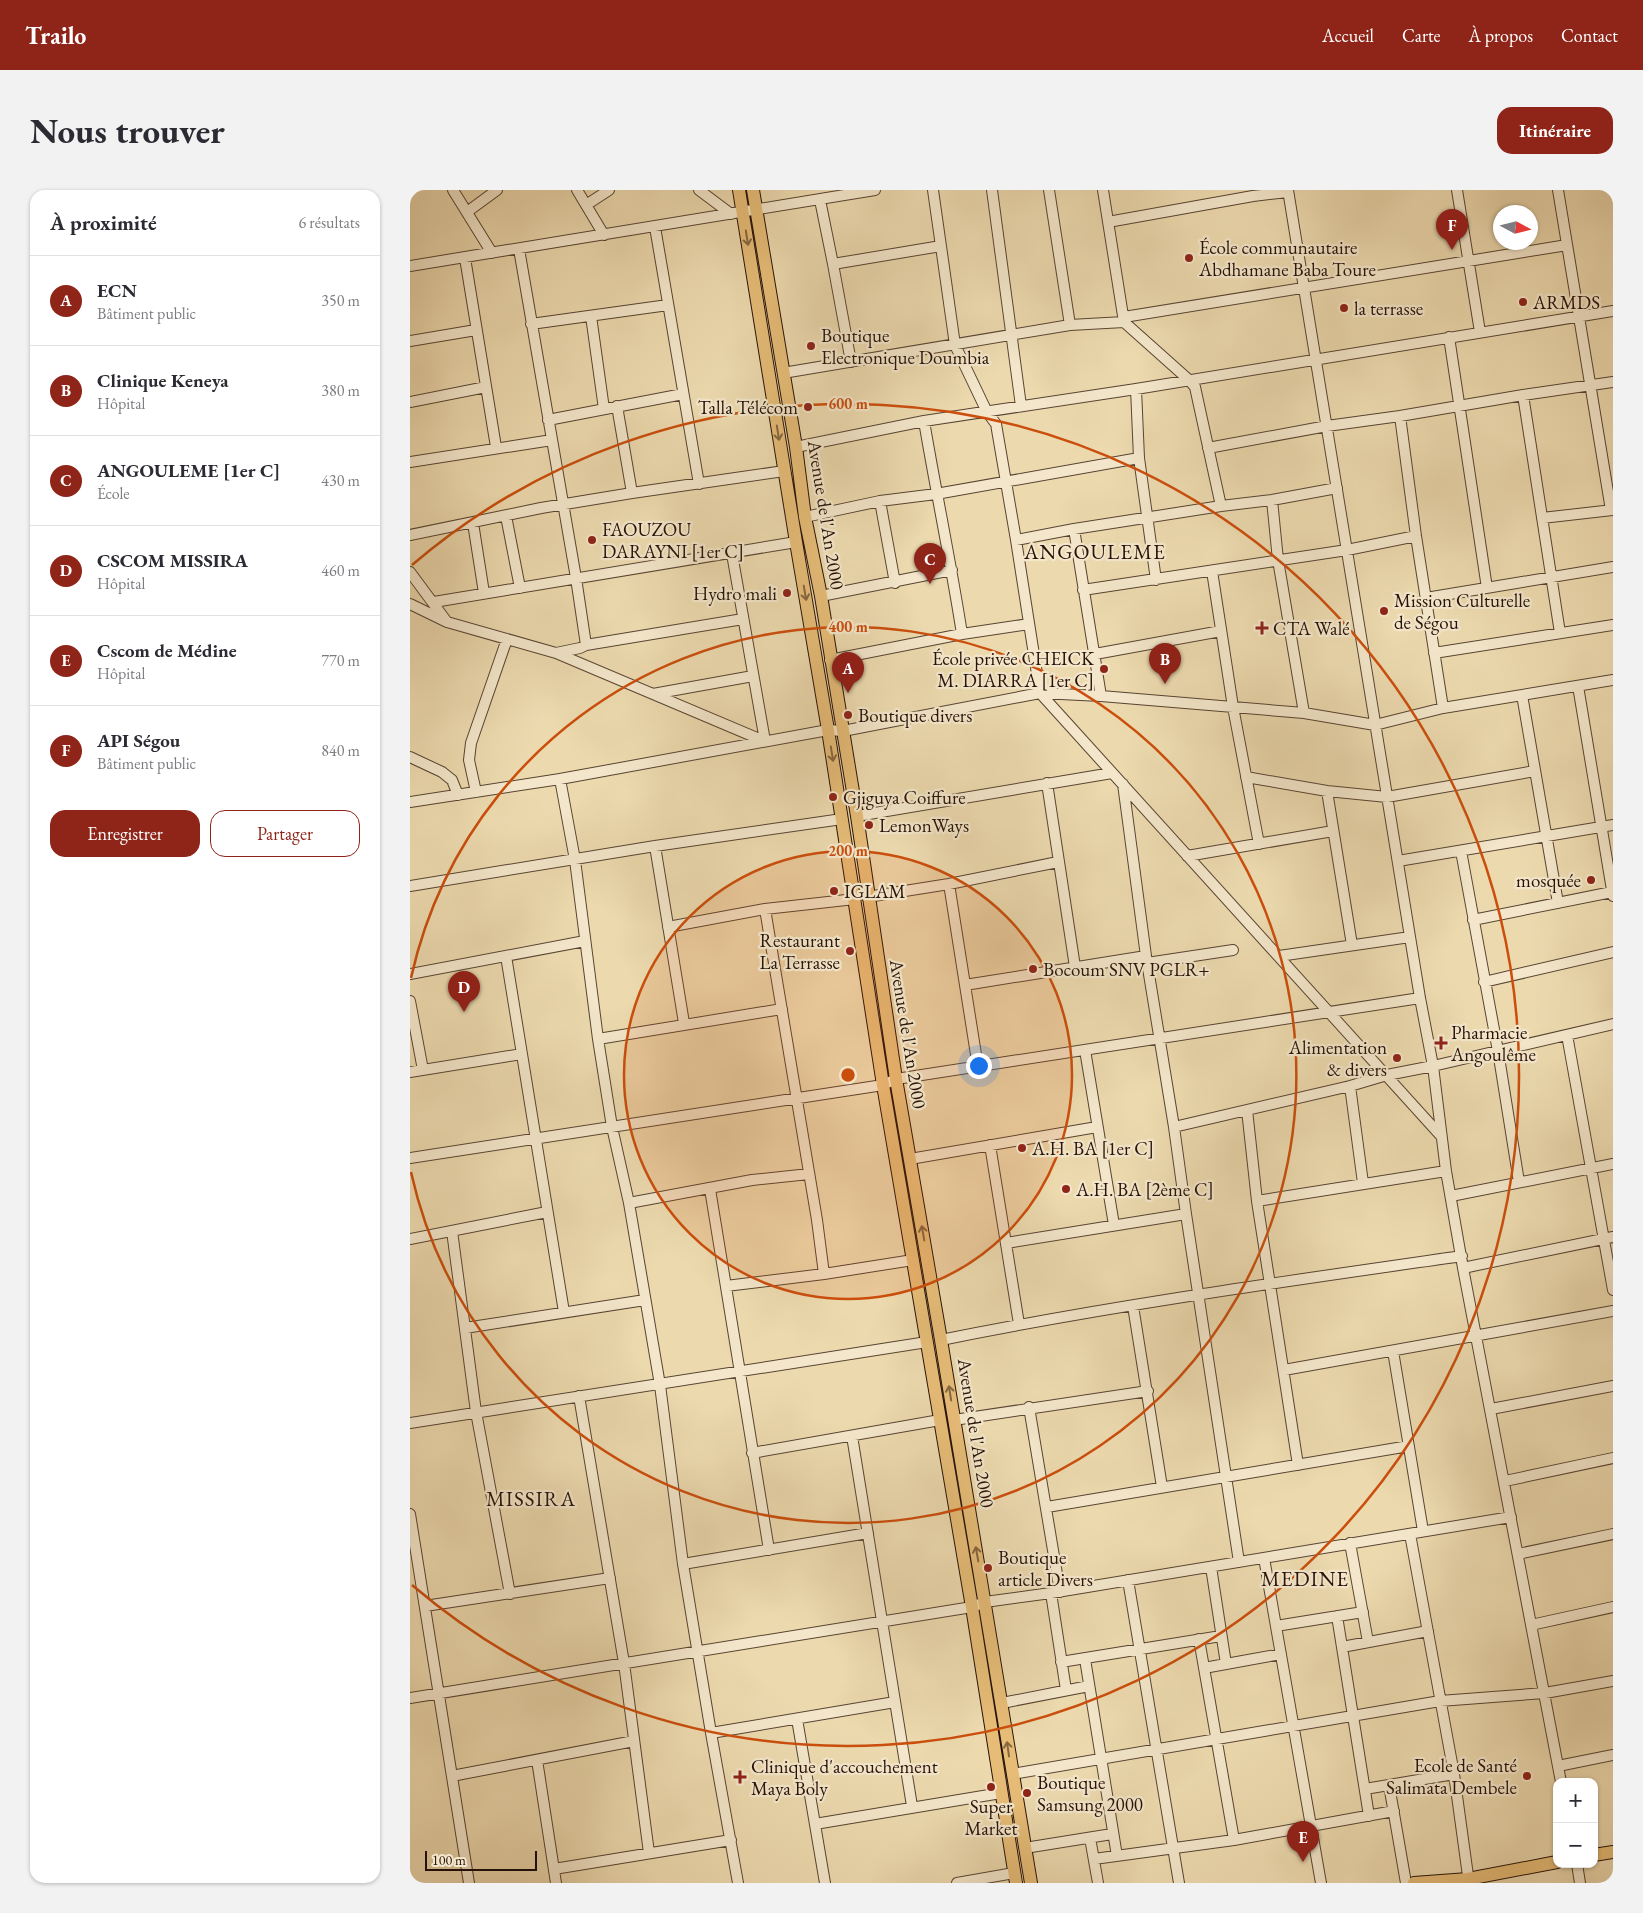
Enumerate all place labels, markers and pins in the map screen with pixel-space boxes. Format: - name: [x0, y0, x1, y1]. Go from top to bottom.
- pin: F: [1436, 209, 1468, 250]
- place label: École communautaire Abdhamane Baba Toure: [1198, 235, 1376, 282]
- marker: École communautaire Abdhamane Baba Toure: [1183, 252, 1195, 264]
- place label: ARMDS: [1532, 290, 1600, 315]
- place label: la terrasse: [1354, 296, 1423, 321]
- marker: ARMDS: [1517, 296, 1529, 308]
- marker: la terrasse: [1338, 302, 1350, 314]
- place label: Boutique Electronique Doumbia: [821, 323, 990, 370]
- marker: Boutique Electronique Doumbia: [805, 340, 817, 352]
- place label: Talla Télécom: [698, 395, 798, 420]
- marker: Talla Télécom: [802, 401, 814, 413]
- place label: FAOUZOU DARAYNI [1er C]: [602, 517, 744, 564]
- marker: FAOUZOU DARAYNI [1er C]: [586, 534, 598, 546]
- pin: C: [914, 543, 946, 584]
- place label: Hydro mali: [693, 581, 777, 606]
- marker: Hydro mali: [781, 587, 793, 599]
- place label: Mission Culturelle de Ségou: [1394, 588, 1530, 635]
- marker: Mission Culturelle de Ségou: [1378, 605, 1390, 617]
- place label: CTA Walé: [1273, 616, 1350, 641]
- marker: CTA Walé: [1255, 621, 1269, 635]
- pin: B: [1149, 643, 1181, 684]
- place label: École privée CHEICK M. DIARRA [1er C]: [932, 646, 1095, 693]
- pin: A: [832, 652, 864, 693]
- marker: École privée CHEICK M. DIARRA [1er C]: [1098, 663, 1110, 675]
- place label: Boutique divers: [858, 703, 972, 728]
- marker: Boutique divers: [842, 709, 854, 721]
- place label: Gjiguya Coiffure: [843, 785, 966, 810]
- marker: Gjiguya Coiffure: [827, 791, 839, 803]
- place label: LemonWays: [879, 813, 969, 838]
- marker: LemonWays: [863, 819, 875, 831]
- place label: mosquée: [1516, 868, 1581, 893]
- marker: mosquée: [1585, 874, 1597, 886]
- place label: IGLAM: [844, 879, 906, 904]
- marker: IGLAM: [828, 885, 840, 897]
- place label: Restaurant La Terrasse: [759, 928, 840, 975]
- marker: Restaurant La Terrasse: [844, 945, 856, 957]
- place label: Bocoum SNV PGLR+: [1043, 957, 1210, 982]
- marker: Bocoum SNV PGLR+: [1027, 963, 1039, 975]
- pin: D: [448, 971, 480, 1012]
- place label: Pharmacie Angoulême: [1450, 1020, 1536, 1067]
- place label: Alimentation & divers: [1288, 1035, 1387, 1082]
- marker: Pharmacie Angoulême: [1435, 1037, 1447, 1049]
- marker: Alimentation & divers: [1391, 1052, 1403, 1064]
- centre of rings: [839, 1066, 857, 1084]
- place label: A.H. BA [1er C]: [1031, 1136, 1154, 1161]
- marker: A.H. BA [1er C]: [1016, 1142, 1028, 1154]
- place label: A.H. BA [2ème C]: [1075, 1177, 1214, 1202]
- marker: A.H. BA [2ème C]: [1060, 1183, 1072, 1195]
- place label: Boutique article Divers: [998, 1545, 1093, 1592]
- marker: Boutique article Divers: [982, 1562, 994, 1574]
- place label: Ecole de Santé Salimata Dembele: [1386, 1753, 1517, 1800]
- place label: Clinique d'accouchement Maya Boly: [751, 1754, 938, 1801]
- marker: Clinique d'accouchement Maya Boly: [733, 1770, 747, 1784]
- place label: Boutique Samsung 2000: [1037, 1770, 1143, 1817]
- marker: Ecole de Santé Salimata Dembele: [1521, 1770, 1533, 1782]
- marker: Super Market: [985, 1781, 997, 1793]
- marker: Boutique Samsung 2000: [1021, 1787, 1033, 1799]
- place label: Super Market: [965, 1794, 1018, 1841]
- pin: E: [1287, 1821, 1319, 1862]

